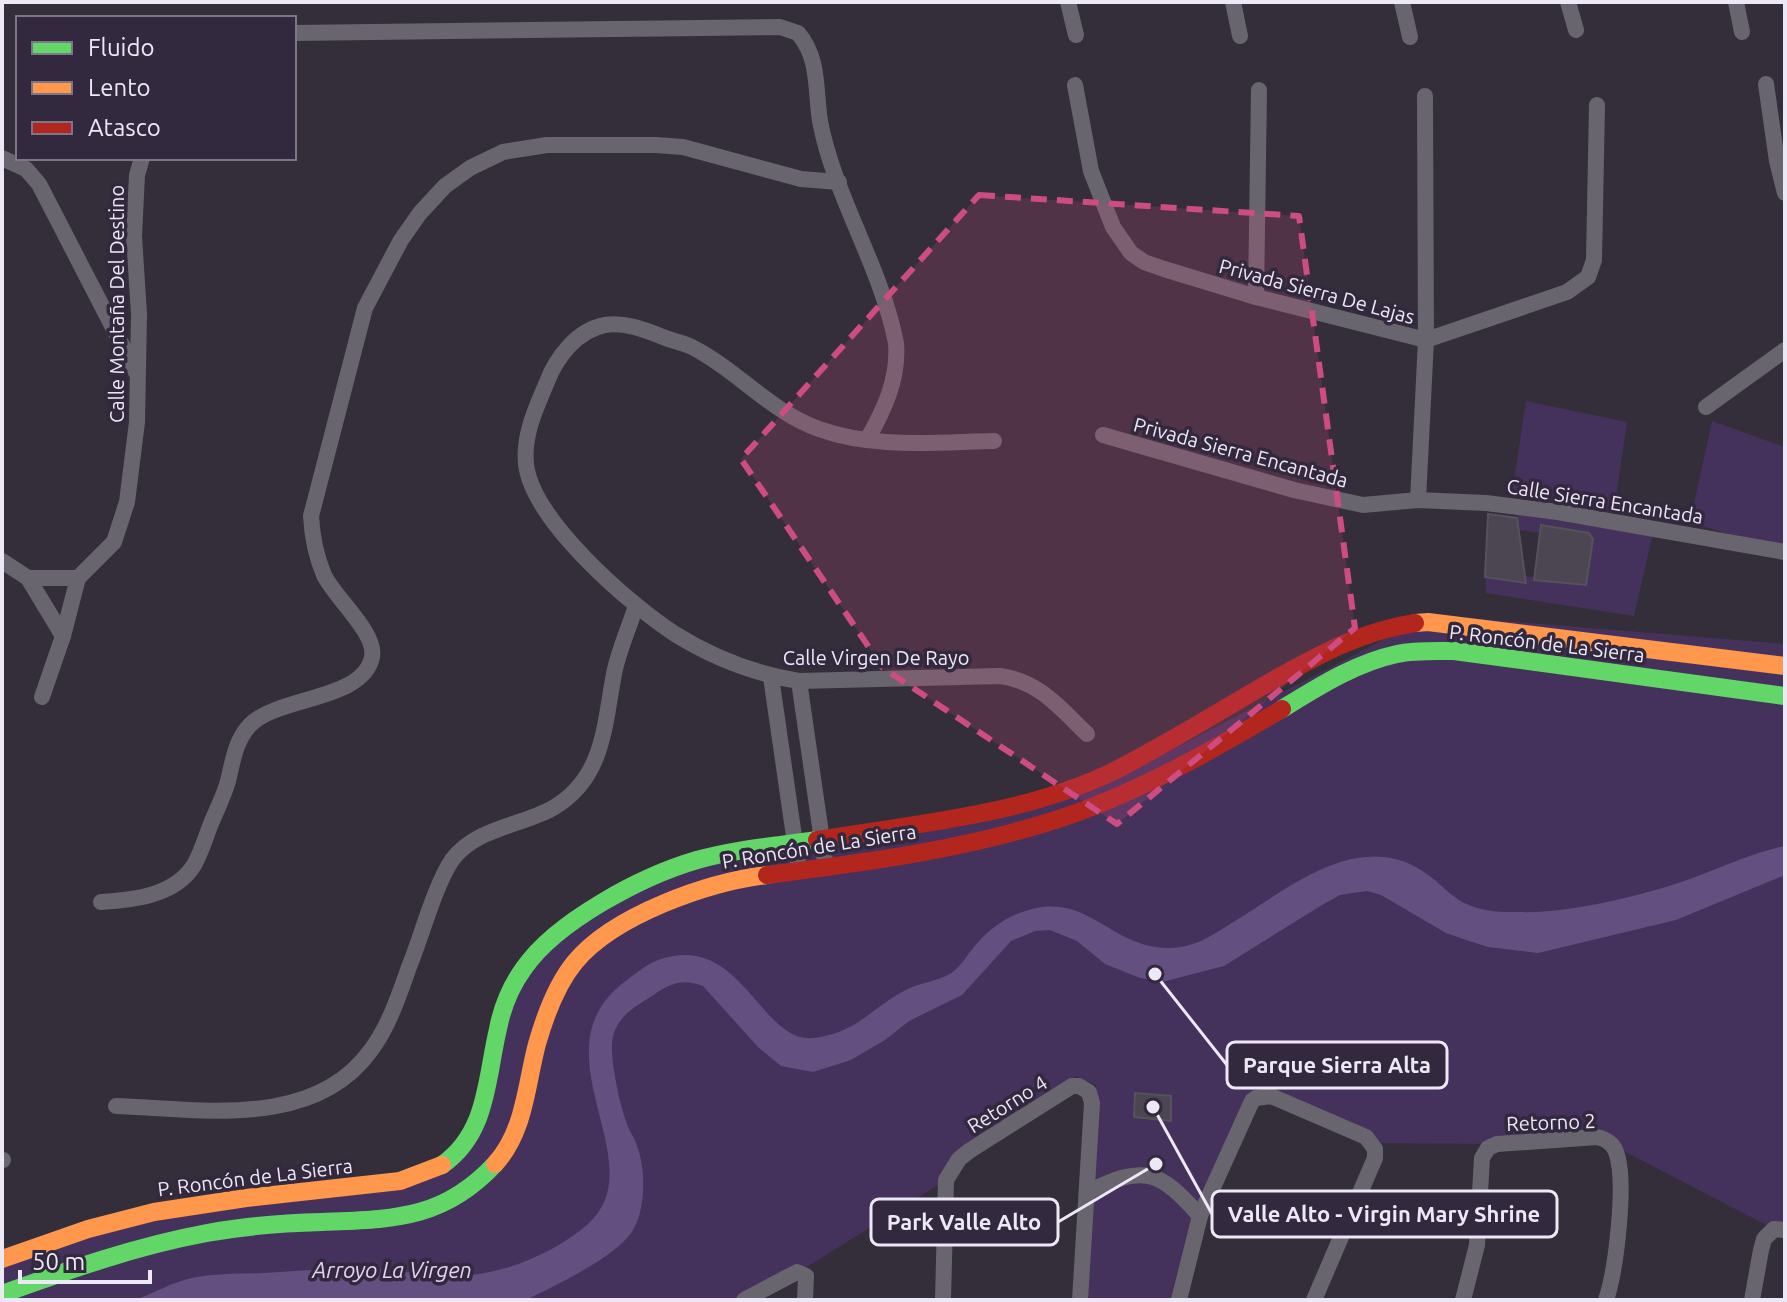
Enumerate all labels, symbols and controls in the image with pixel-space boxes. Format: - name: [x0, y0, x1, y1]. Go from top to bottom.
- legend: [16, 16, 296, 160]
- text: Fluido: [88, 34, 155, 61]
- text: Lento: [88, 74, 151, 101]
- text: Atasco: [88, 114, 161, 141]
- street label: Calle Montaña Del Destino: [105, 185, 128, 423]
- street label: Privada Sierra De Lajas: [1217, 254, 1417, 328]
- street label: Privada Sierra Encantada: [1131, 412, 1351, 492]
- street label: Calle Sierra Encantada: [1505, 474, 1705, 528]
- street label: P. Roncón de La Sierra: [1448, 620, 1646, 666]
- street label: Calle Virgen De Rayo: [783, 646, 969, 669]
- street label: P. Roncón de La Sierra: [720, 819, 918, 873]
- callout: Parque Sierra Alta: [1227, 1042, 1447, 1088]
- text: Parque Sierra Alta: [1243, 1052, 1431, 1077]
- street label: Retorno 4: [963, 1071, 1051, 1137]
- street label: Retorno 2: [1506, 1109, 1596, 1135]
- street label: P. Roncón de La Sierra: [156, 1154, 354, 1200]
- callout: Valle Alto - Virgin Mary Shrine: [1212, 1191, 1557, 1237]
- callout: Park Valle Alto: [871, 1199, 1058, 1245]
- text: Valle Alto - Virgin Mary Shrine: [1228, 1201, 1540, 1226]
- text: Park Valle Alto: [887, 1209, 1041, 1234]
- scale bar: [20, 1234, 150, 1284]
- text: 50 m: [32, 1248, 85, 1275]
- water label: Arroyo La Virgen: [311, 1257, 472, 1282]

